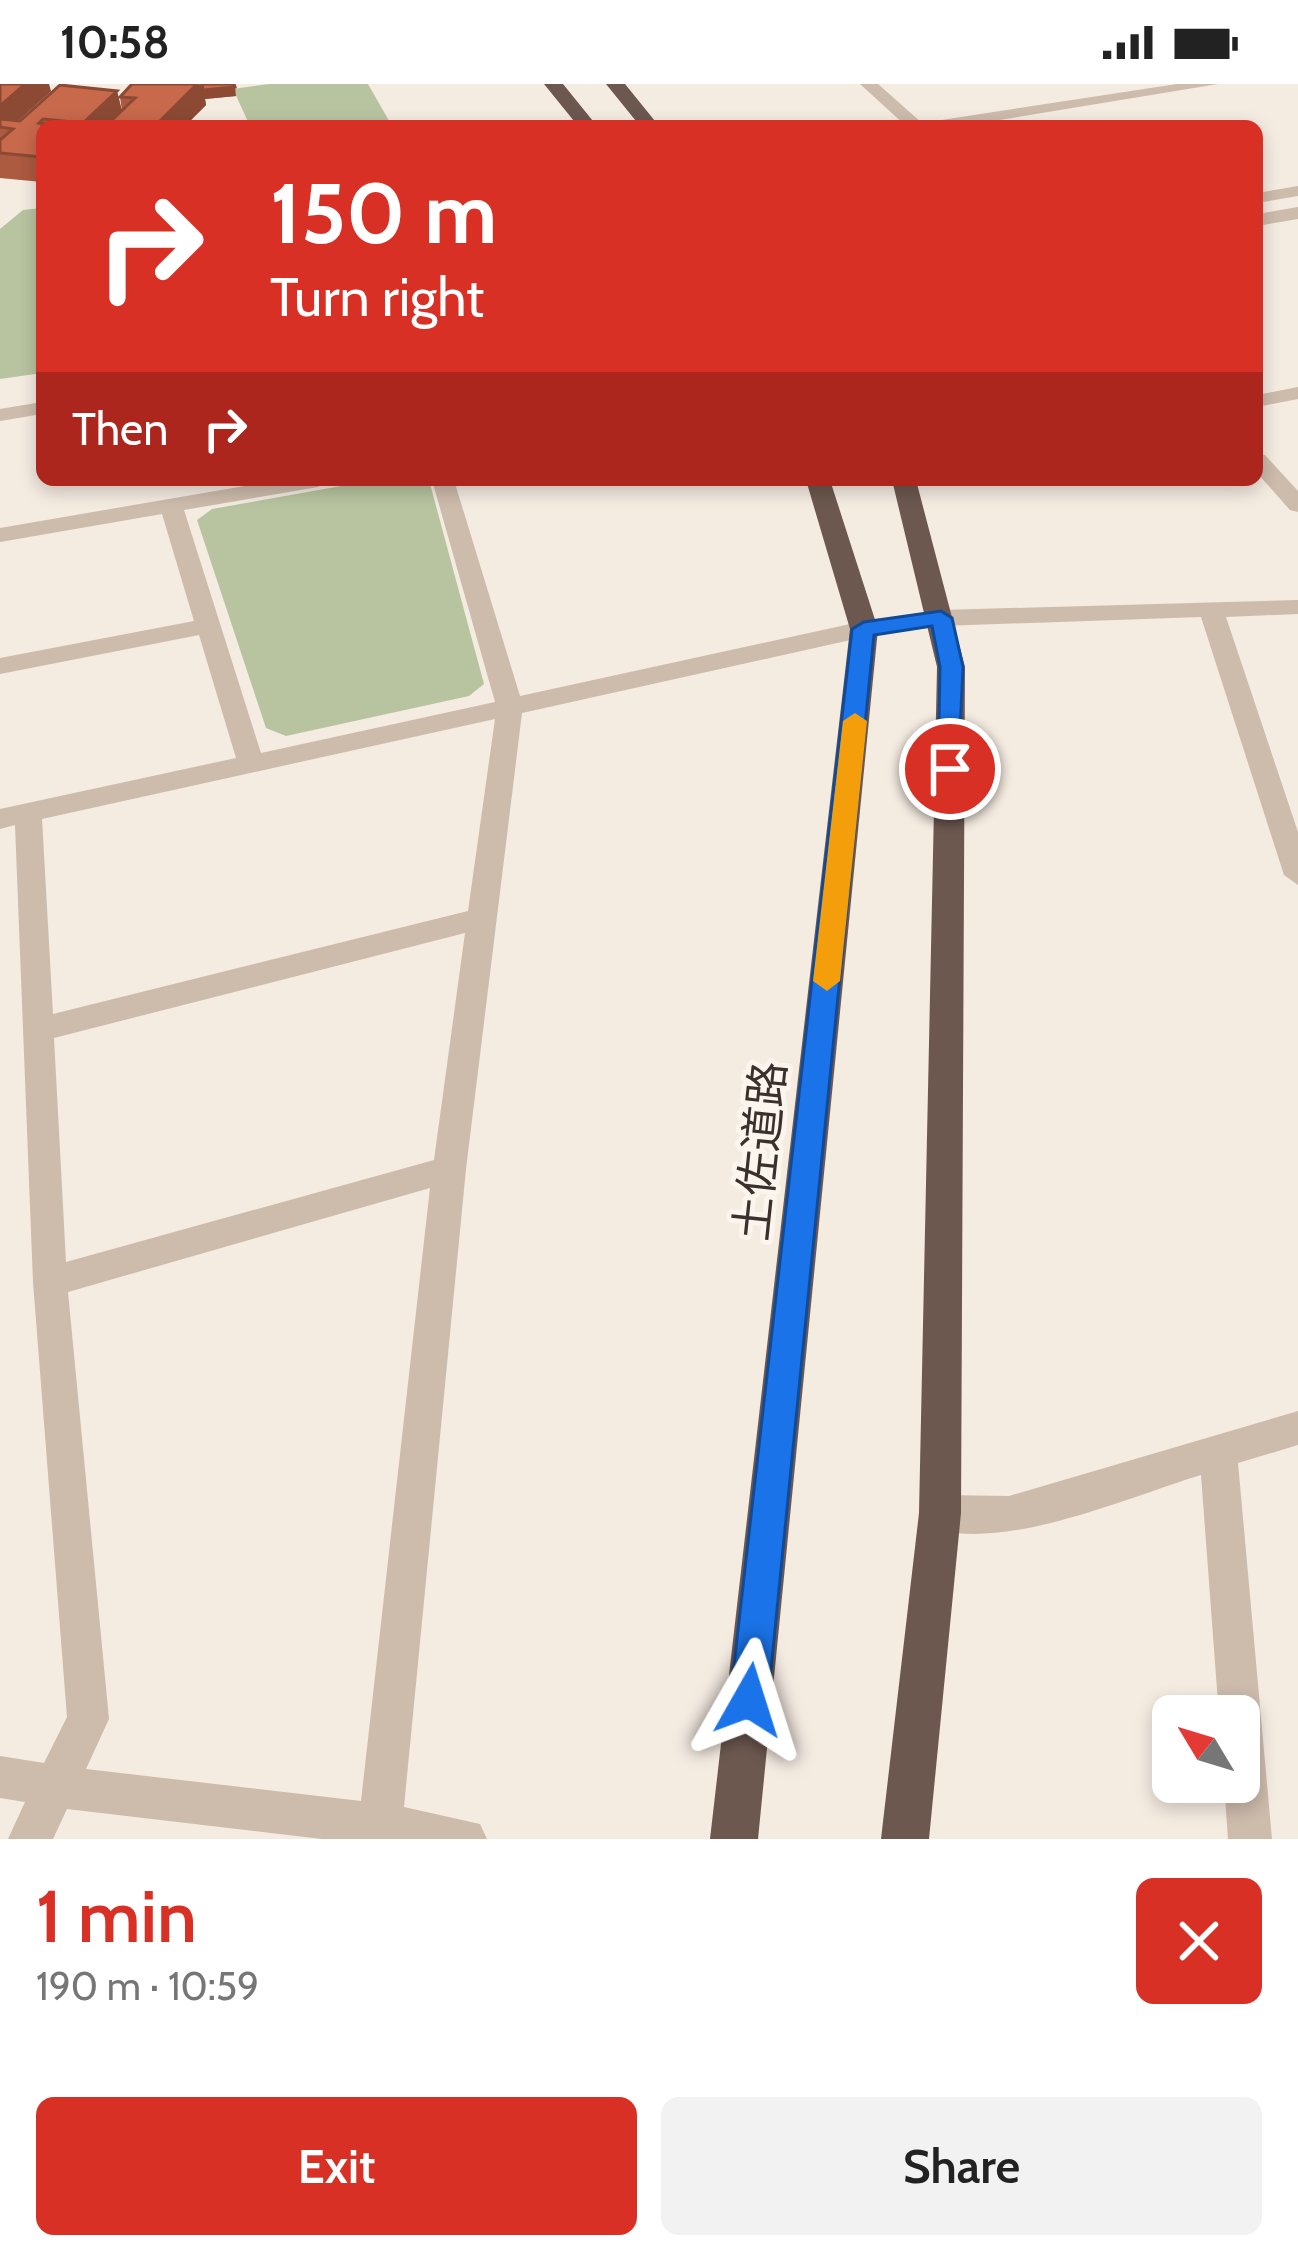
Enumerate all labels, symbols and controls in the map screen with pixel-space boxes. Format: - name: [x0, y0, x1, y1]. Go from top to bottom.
- text: 10:58: [60, 15, 170, 69]
- text: 150 m: [270, 162, 497, 264]
- icon: right: [72, 168, 228, 324]
- text: Turn right: [270, 264, 484, 330]
- icon: right: [192, 396, 258, 462]
- text: Then: [72, 402, 168, 456]
- pin: [899, 718, 1001, 820]
- icon: arrive: [917, 736, 983, 802]
- street label: 土佐道路: [724, 1059, 796, 1243]
- position arrow: [686, 1637, 812, 1763]
- north arrow: [1152, 1695, 1260, 1803]
- map controls: [1152, 1695, 1260, 1803]
- text: 1 min: [36, 1873, 197, 1960]
- button: close: [1136, 1878, 1262, 2004]
- text: 190 m · 10:59: [36, 1962, 259, 2010]
- button: Exit: [36, 2097, 637, 2235]
- button: Share: [661, 2097, 1262, 2235]

